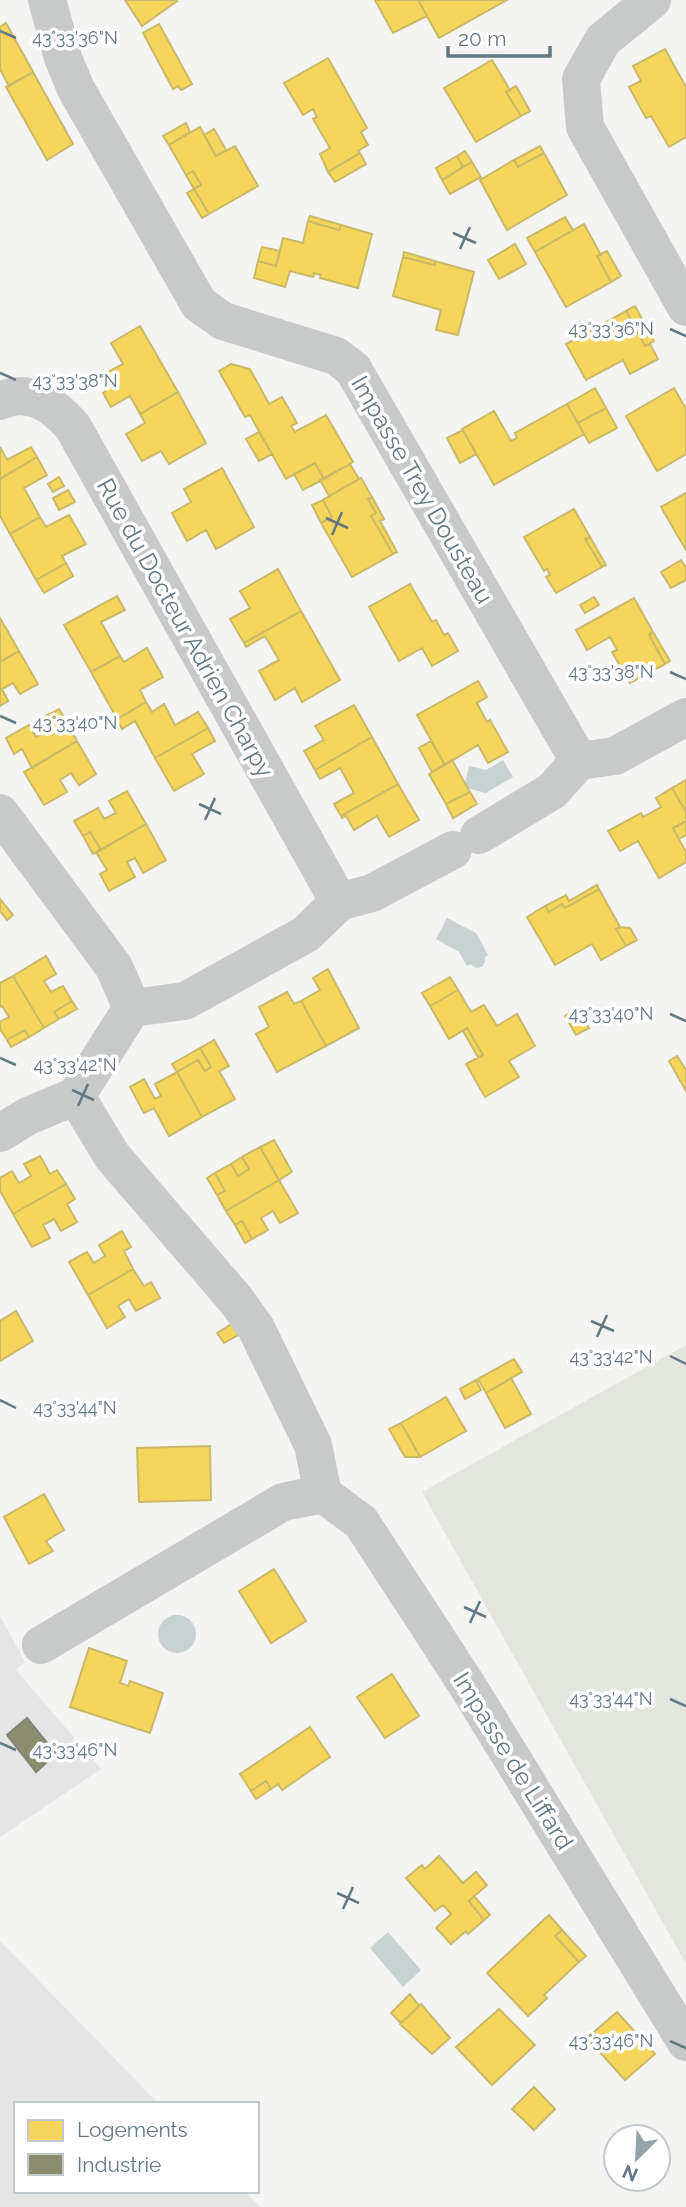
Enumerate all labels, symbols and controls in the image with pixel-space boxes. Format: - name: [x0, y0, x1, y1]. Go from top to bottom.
- scale bar: [448, 14, 550, 58]
- text: 20 m: [458, 26, 506, 51]
- text: 43°33'36"N: [32, 27, 118, 48]
- text: 43°33'36"N: [568, 318, 654, 339]
- text: 43°33'38"N: [32, 370, 118, 391]
- street label: Impasse Trey Dousteau: [345, 371, 499, 609]
- street label: Rue du Docteur Adrien Charpy: [91, 473, 280, 782]
- text: 43°33'38"N: [568, 661, 654, 682]
- text: 43°33'40"N: [33, 712, 117, 733]
- text: 43°33'40"N: [569, 1003, 653, 1024]
- text: 43°33'42"N: [33, 1054, 117, 1075]
- text: 43°33'42"N: [569, 1346, 653, 1367]
- text: 43°33'44"N: [33, 1397, 117, 1418]
- street label: Impasse de Liffard: [447, 1667, 580, 1855]
- text: 43°33'44"N: [569, 1688, 653, 1709]
- text: 43°33'46"N: [33, 1739, 117, 1760]
- text: 43°33'46"N: [569, 2030, 653, 2051]
- legend: [14, 2102, 259, 2193]
- text: Logements: [77, 2117, 188, 2142]
- north arrow: [602, 2123, 672, 2193]
- text: Industrie: [77, 2152, 161, 2177]
- text: N: [619, 2161, 641, 2187]

